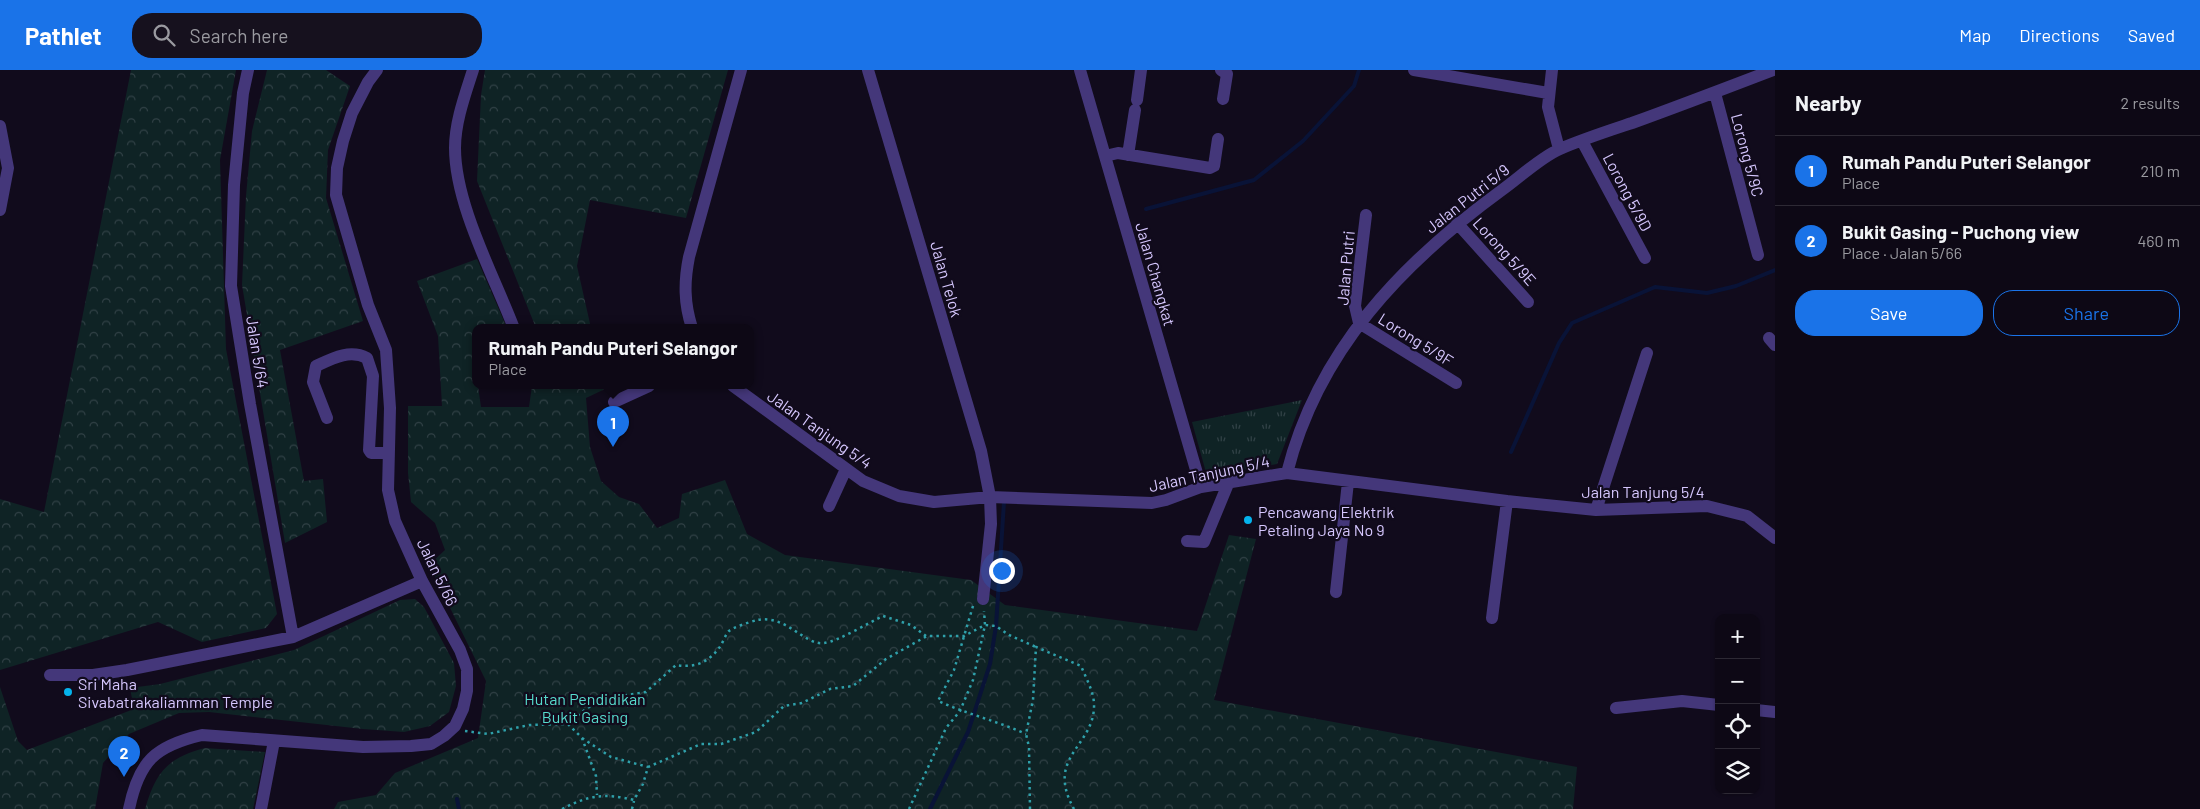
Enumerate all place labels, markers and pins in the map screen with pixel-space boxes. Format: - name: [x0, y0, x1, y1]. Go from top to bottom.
- pin: 1: [597, 406, 629, 447]
- place label: Pencawang Elektrik Petaling Jaya No 9: [1258, 502, 1394, 539]
- marker: Pencawang Elektrik Petaling Jaya No 9: [1242, 514, 1254, 526]
- place label: Sri Maha Sivabatrakaliamman Temple: [78, 674, 273, 711]
- marker: Sri Maha Sivabatrakaliamman Temple: [62, 686, 74, 698]
- pin: 2: [108, 736, 140, 777]

